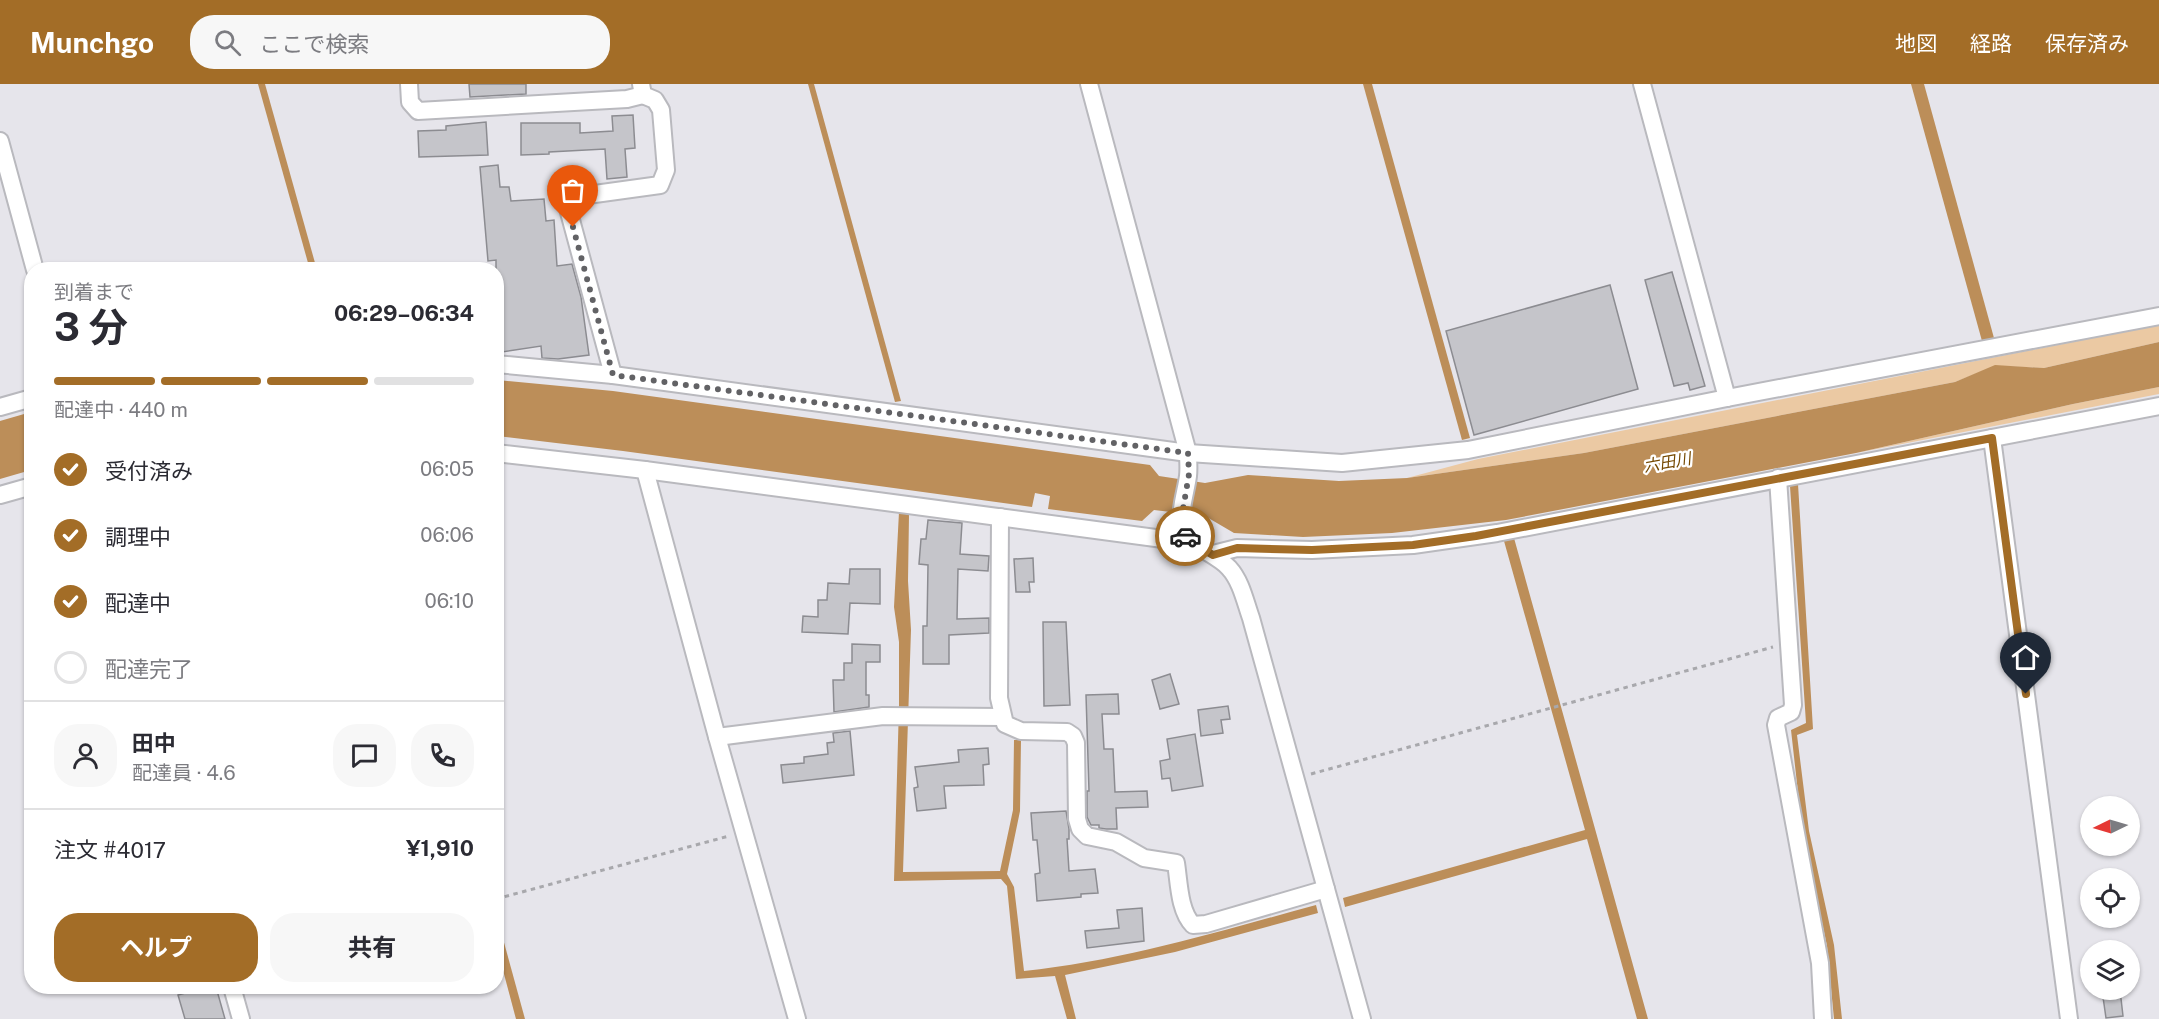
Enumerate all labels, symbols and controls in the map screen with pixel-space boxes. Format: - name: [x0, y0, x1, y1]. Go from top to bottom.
- search box: [190, 15, 610, 69]
- text: Munchgo: [30, 26, 154, 59]
- icon: search: [211, 26, 244, 59]
- text: ここで検索: [259, 31, 369, 57]
- text: 地図: [1895, 31, 1937, 56]
- text: 経路: [1970, 31, 2012, 56]
- text: 保存済み: [2045, 31, 2129, 56]
- pin: [547, 165, 598, 227]
- icon: bag: [556, 174, 589, 207]
- text: 到着まで: [54, 280, 134, 304]
- text: 06:29–06:34: [334, 300, 474, 326]
- text: 3 分: [54, 304, 128, 350]
- text: 配達中 · 440 m: [54, 398, 188, 422]
- water label: 六田川: [1642, 449, 1694, 476]
- icon: check: [54, 453, 87, 486]
- text: 06:05: [420, 457, 474, 481]
- text: 受付済み: [105, 458, 193, 484]
- courier: [1155, 506, 1215, 566]
- icon: check: [54, 519, 87, 552]
- icon: car: [1169, 520, 1202, 553]
- text: 06:06: [420, 523, 474, 547]
- text: 調理中: [105, 524, 171, 550]
- icon: check: [54, 585, 87, 618]
- text: 06:10: [425, 589, 474, 613]
- text: 配達中: [105, 590, 171, 616]
- pin: [2000, 632, 2051, 694]
- icon: home: [2009, 641, 2042, 674]
- text: 配達完了: [105, 656, 193, 682]
- button: person: [54, 724, 117, 787]
- button: chat: [333, 724, 396, 787]
- button: phone: [411, 724, 474, 787]
- text: 田中: [132, 730, 176, 756]
- text: 配達員 · 4.6: [132, 761, 236, 785]
- north arrow: [2080, 796, 2140, 856]
- map controls: [2080, 796, 2140, 1000]
- text: ¥1,910: [406, 835, 474, 861]
- text: 注文 #4017: [54, 837, 166, 863]
- button: locate: [2080, 868, 2140, 928]
- button: ヘルプ: [54, 913, 258, 982]
- button: 共有: [270, 913, 474, 982]
- button: layers: [2080, 940, 2140, 1000]

